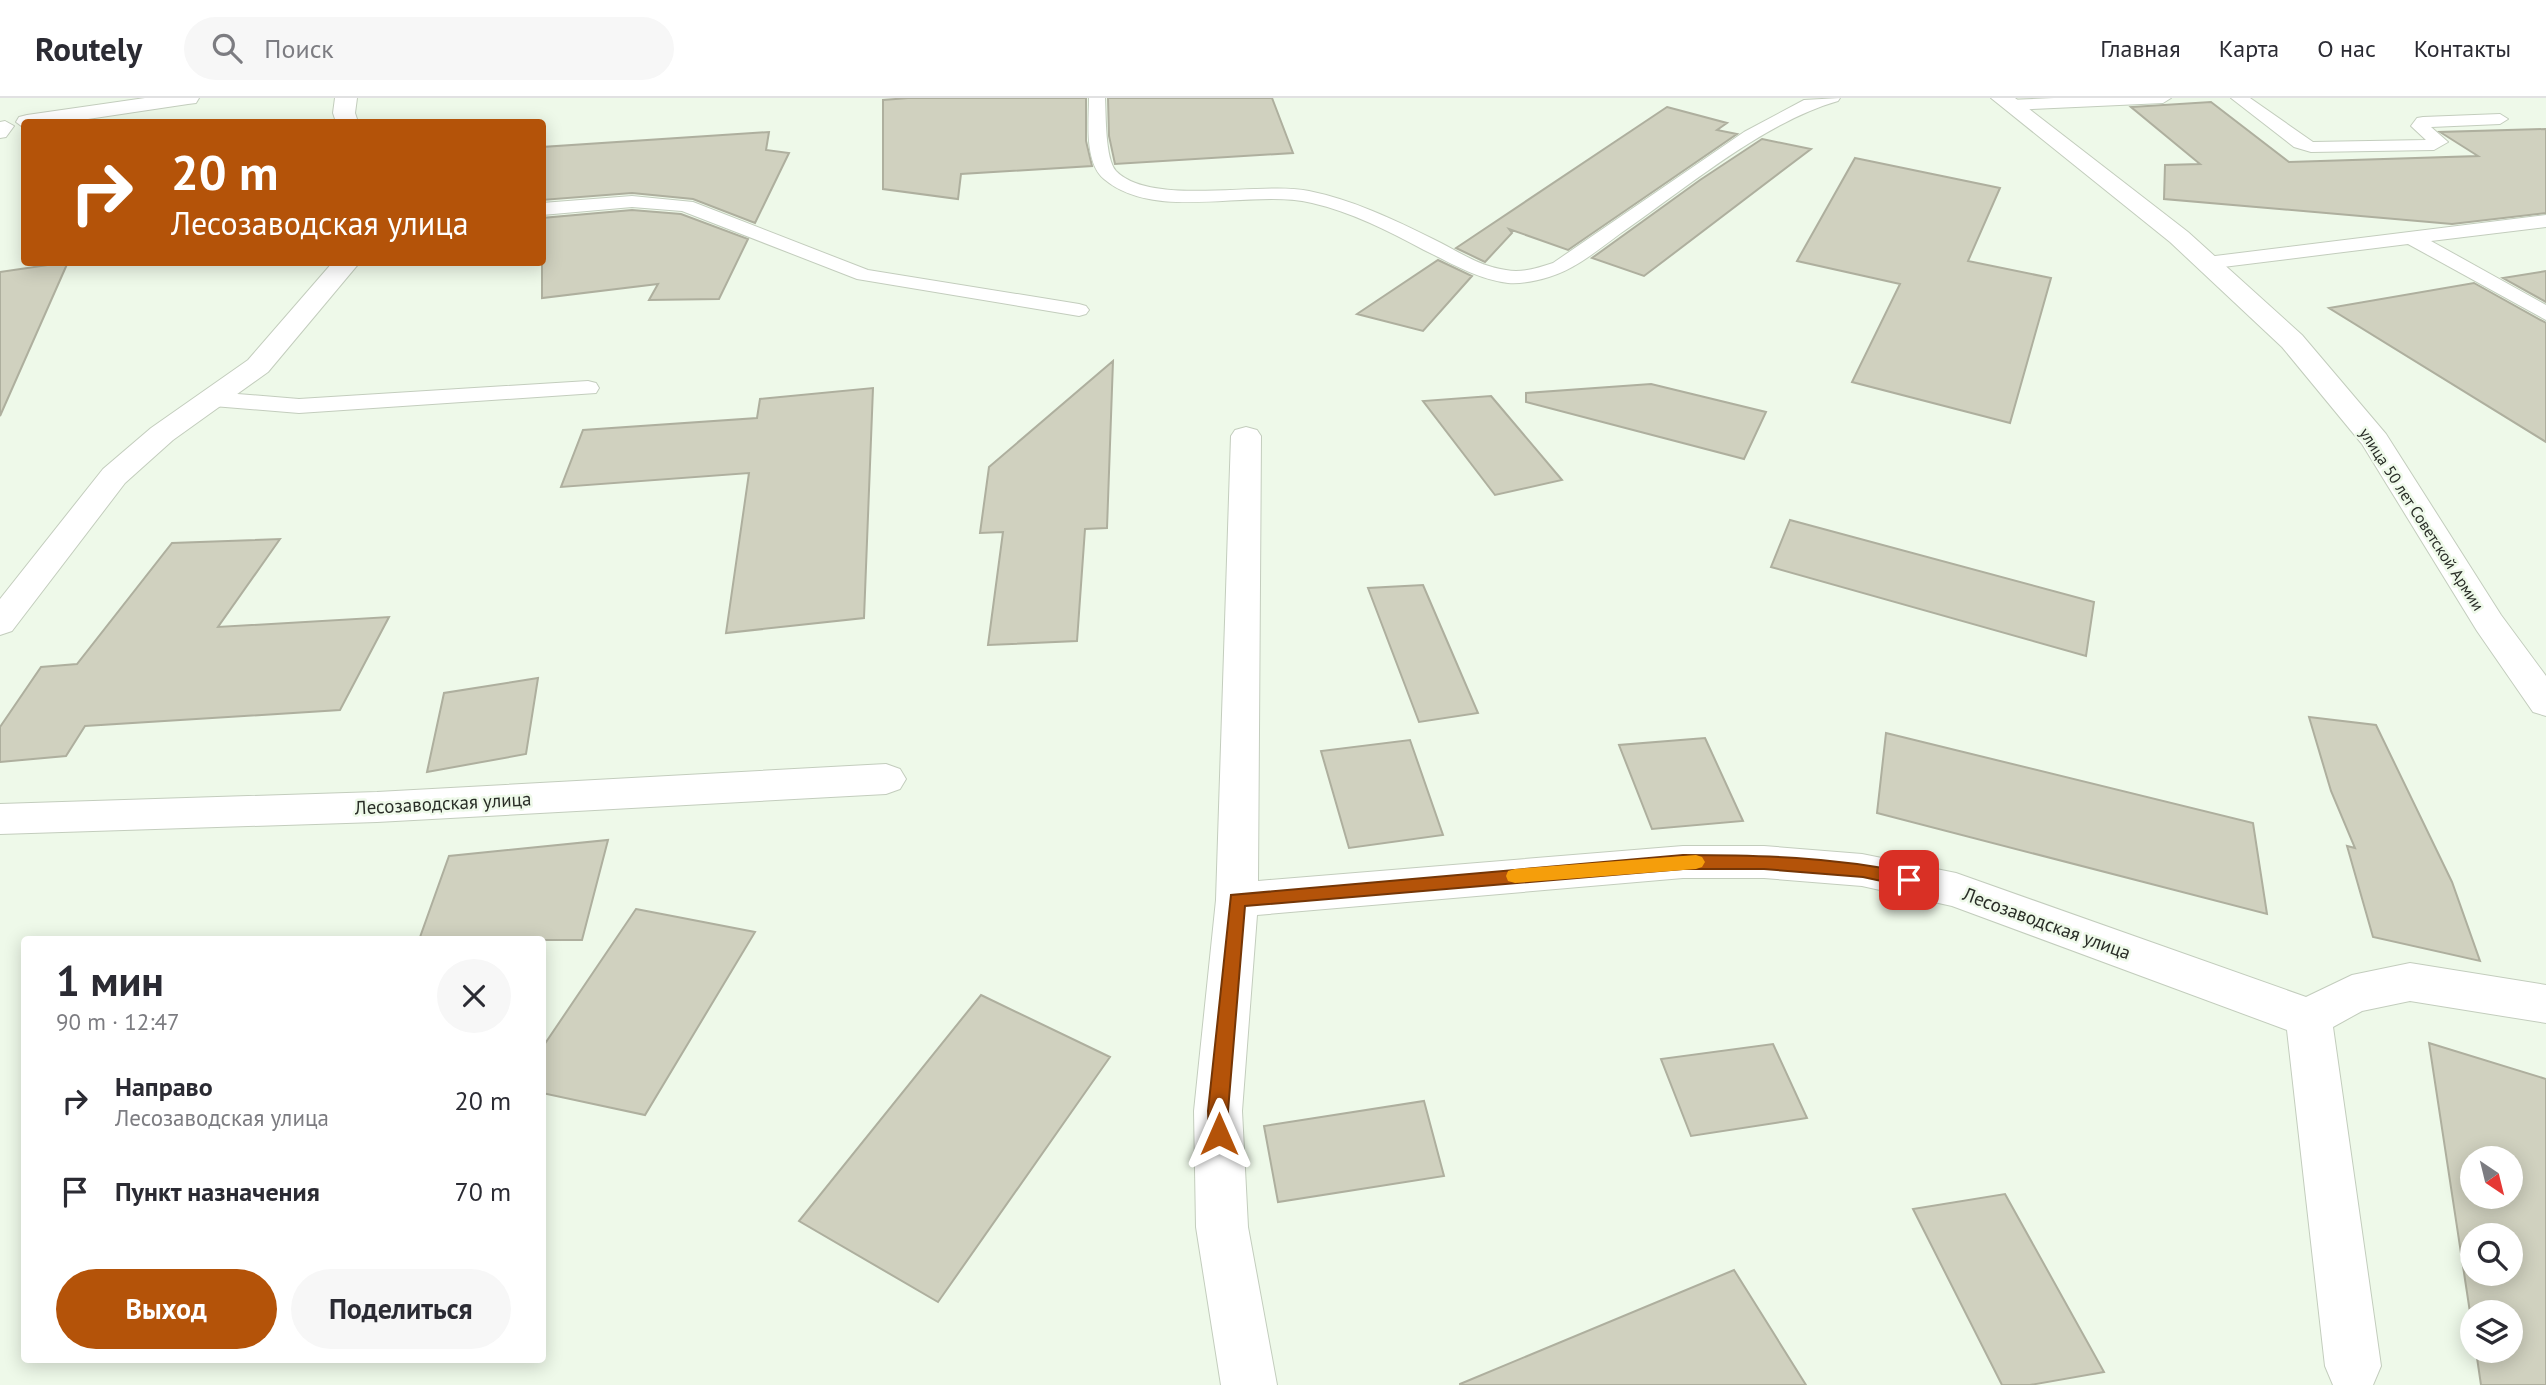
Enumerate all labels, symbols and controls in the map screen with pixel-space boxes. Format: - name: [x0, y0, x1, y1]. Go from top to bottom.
- search box: [184, 17, 674, 80]
- text: Routely: [35, 27, 142, 70]
- icon: search: [208, 29, 246, 67]
- text: Поиск: [264, 32, 334, 65]
- text: Главная: [2100, 33, 2181, 64]
- text: Карта: [2219, 33, 2279, 64]
- text: О нас: [2317, 33, 2376, 64]
- text: Контакты: [2414, 33, 2511, 64]
- text: 20 m: [171, 140, 278, 204]
- icon: right: [56, 147, 147, 238]
- text: Лесозаводская улица: [171, 202, 469, 244]
- street label: улица 50 лет Советской Армии: [2355, 424, 2489, 614]
- street label: Лесозаводская улица: [353, 786, 532, 820]
- pin: [1879, 850, 1939, 910]
- icon: arrive: [1890, 861, 1928, 899]
- street label: Лесозаводская улица: [1959, 881, 2134, 965]
- text: 1 мин: [56, 953, 164, 1008]
- button: close: [437, 959, 511, 1033]
- text: 90 m · 12:47: [56, 1007, 180, 1036]
- text: Направо: [115, 1070, 213, 1103]
- icon: right: [56, 1082, 94, 1120]
- text: 20 m: [455, 1084, 511, 1117]
- position arrow: [1182, 1097, 1256, 1171]
- text: Лесозаводская улица: [115, 1103, 329, 1132]
- north arrow: [2460, 1146, 2524, 1209]
- map controls: [2460, 1146, 2523, 1363]
- icon: arrive: [56, 1173, 94, 1211]
- text: Пункт назначения: [115, 1175, 320, 1208]
- text: 70 m: [455, 1175, 511, 1208]
- button: search: [2460, 1223, 2523, 1286]
- button: Выход: [56, 1269, 277, 1349]
- button: Поделиться: [291, 1269, 511, 1349]
- button: layers: [2460, 1300, 2523, 1363]

